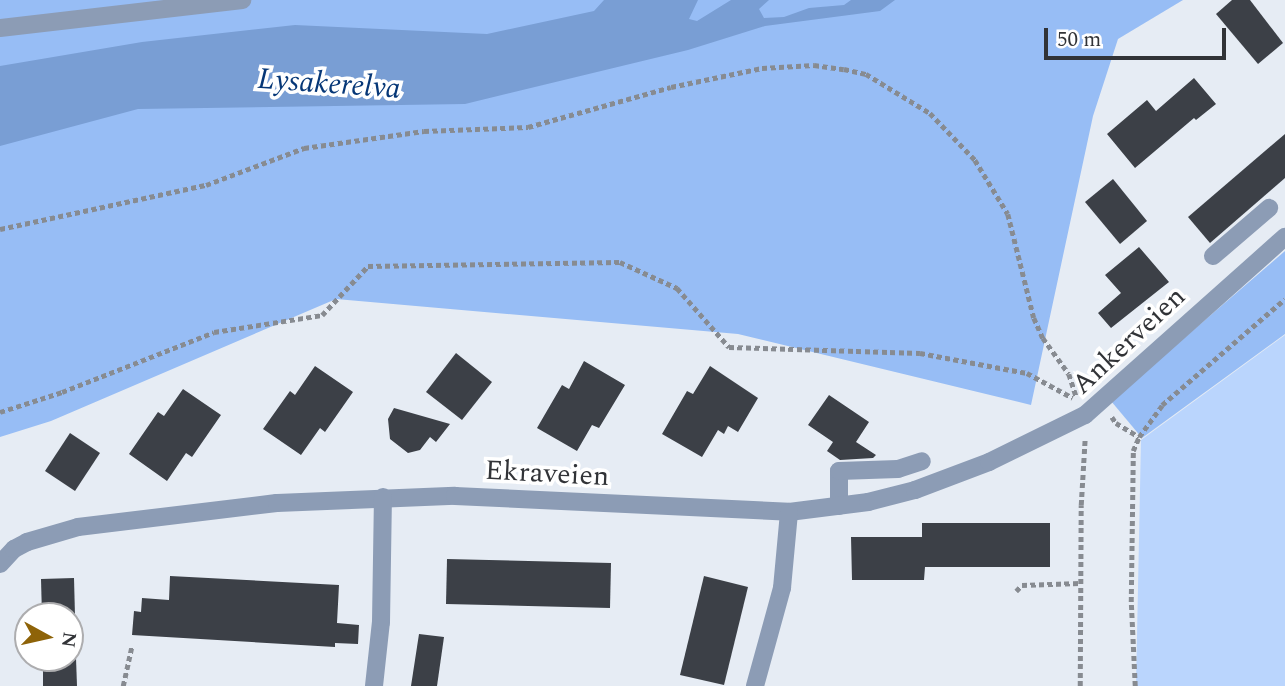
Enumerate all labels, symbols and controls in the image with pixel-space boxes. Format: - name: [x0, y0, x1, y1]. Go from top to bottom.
- scale bar: [1047, 14, 1229, 58]
- text: 50 m: [1057, 24, 1101, 56]
- water label: Lysakerelva: [256, 61, 402, 107]
- street label: Ankerveien: [1065, 280, 1193, 402]
- street label: Ekraveien: [484, 454, 610, 494]
- north arrow: [14, 602, 84, 672]
- text: N: [53, 630, 84, 649]

